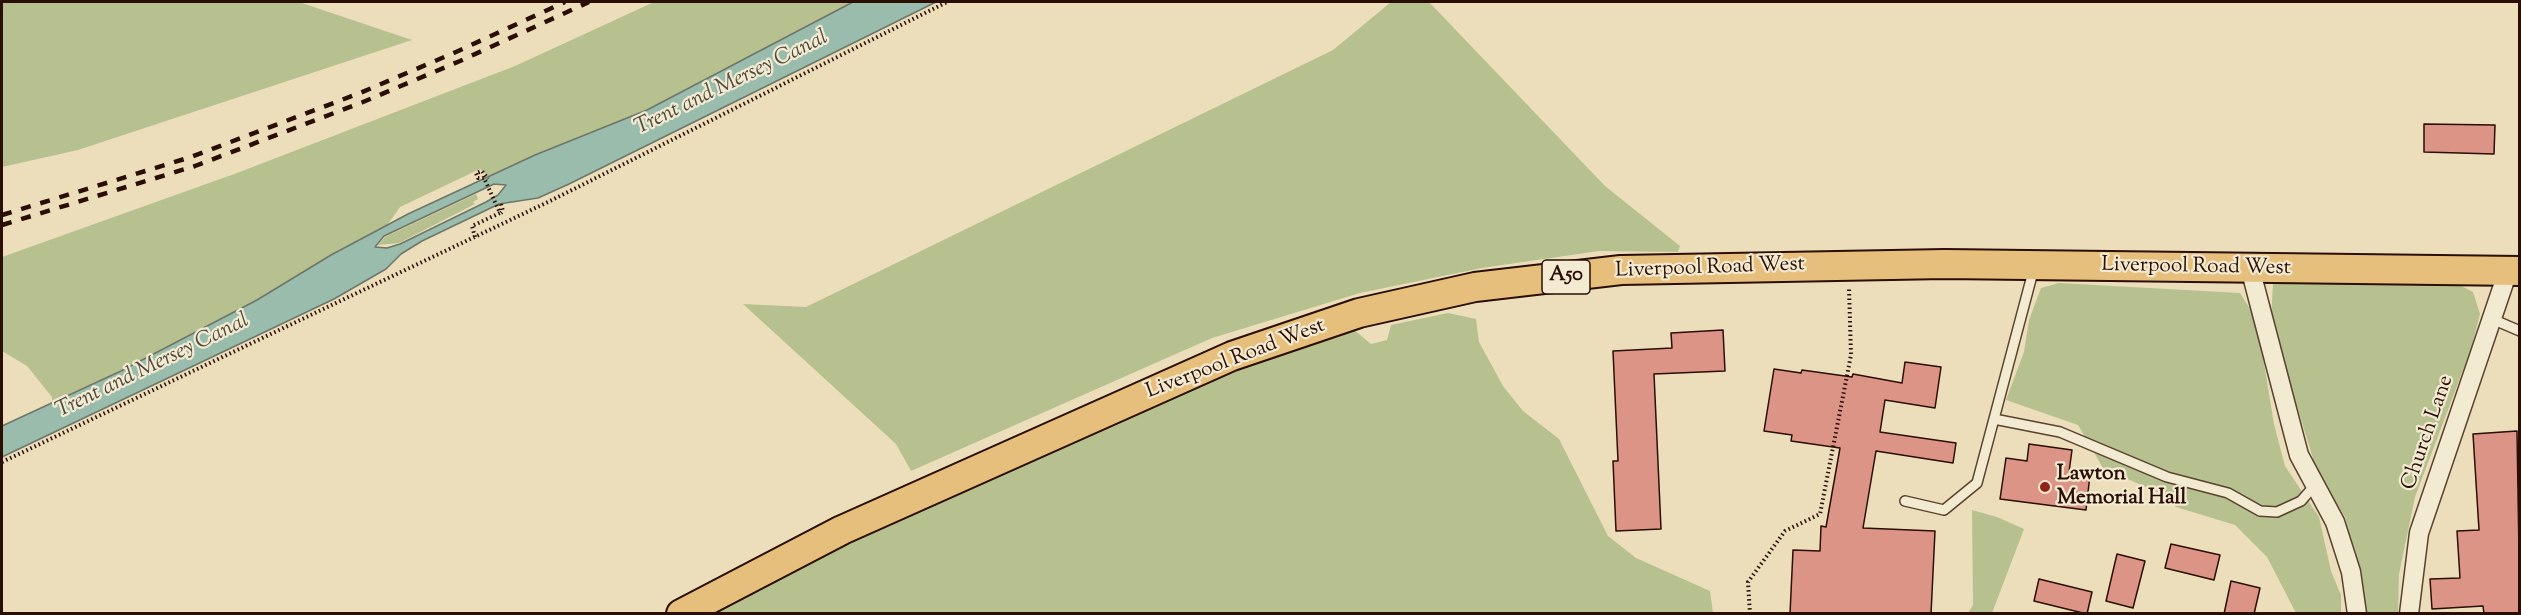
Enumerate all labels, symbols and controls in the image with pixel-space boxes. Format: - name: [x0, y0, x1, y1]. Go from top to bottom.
- water label: Trent and Mersey Canal: [631, 26, 833, 142]
- street label: Liverpool Road West: [1615, 253, 1805, 285]
- street label: Liverpool Road West: [2101, 254, 2291, 282]
- road number: A50: [1542, 260, 1590, 294]
- water label: Trent and Mersey Canal: [52, 309, 254, 425]
- street label: Liverpool Road West: [1143, 314, 1329, 406]
- street label: Church Lane: [2398, 372, 2460, 494]
- place label: Lawton Memorial Hall: [2057, 462, 2186, 512]
- marker: Lawton Memorial Hall: [2038, 480, 2052, 494]

